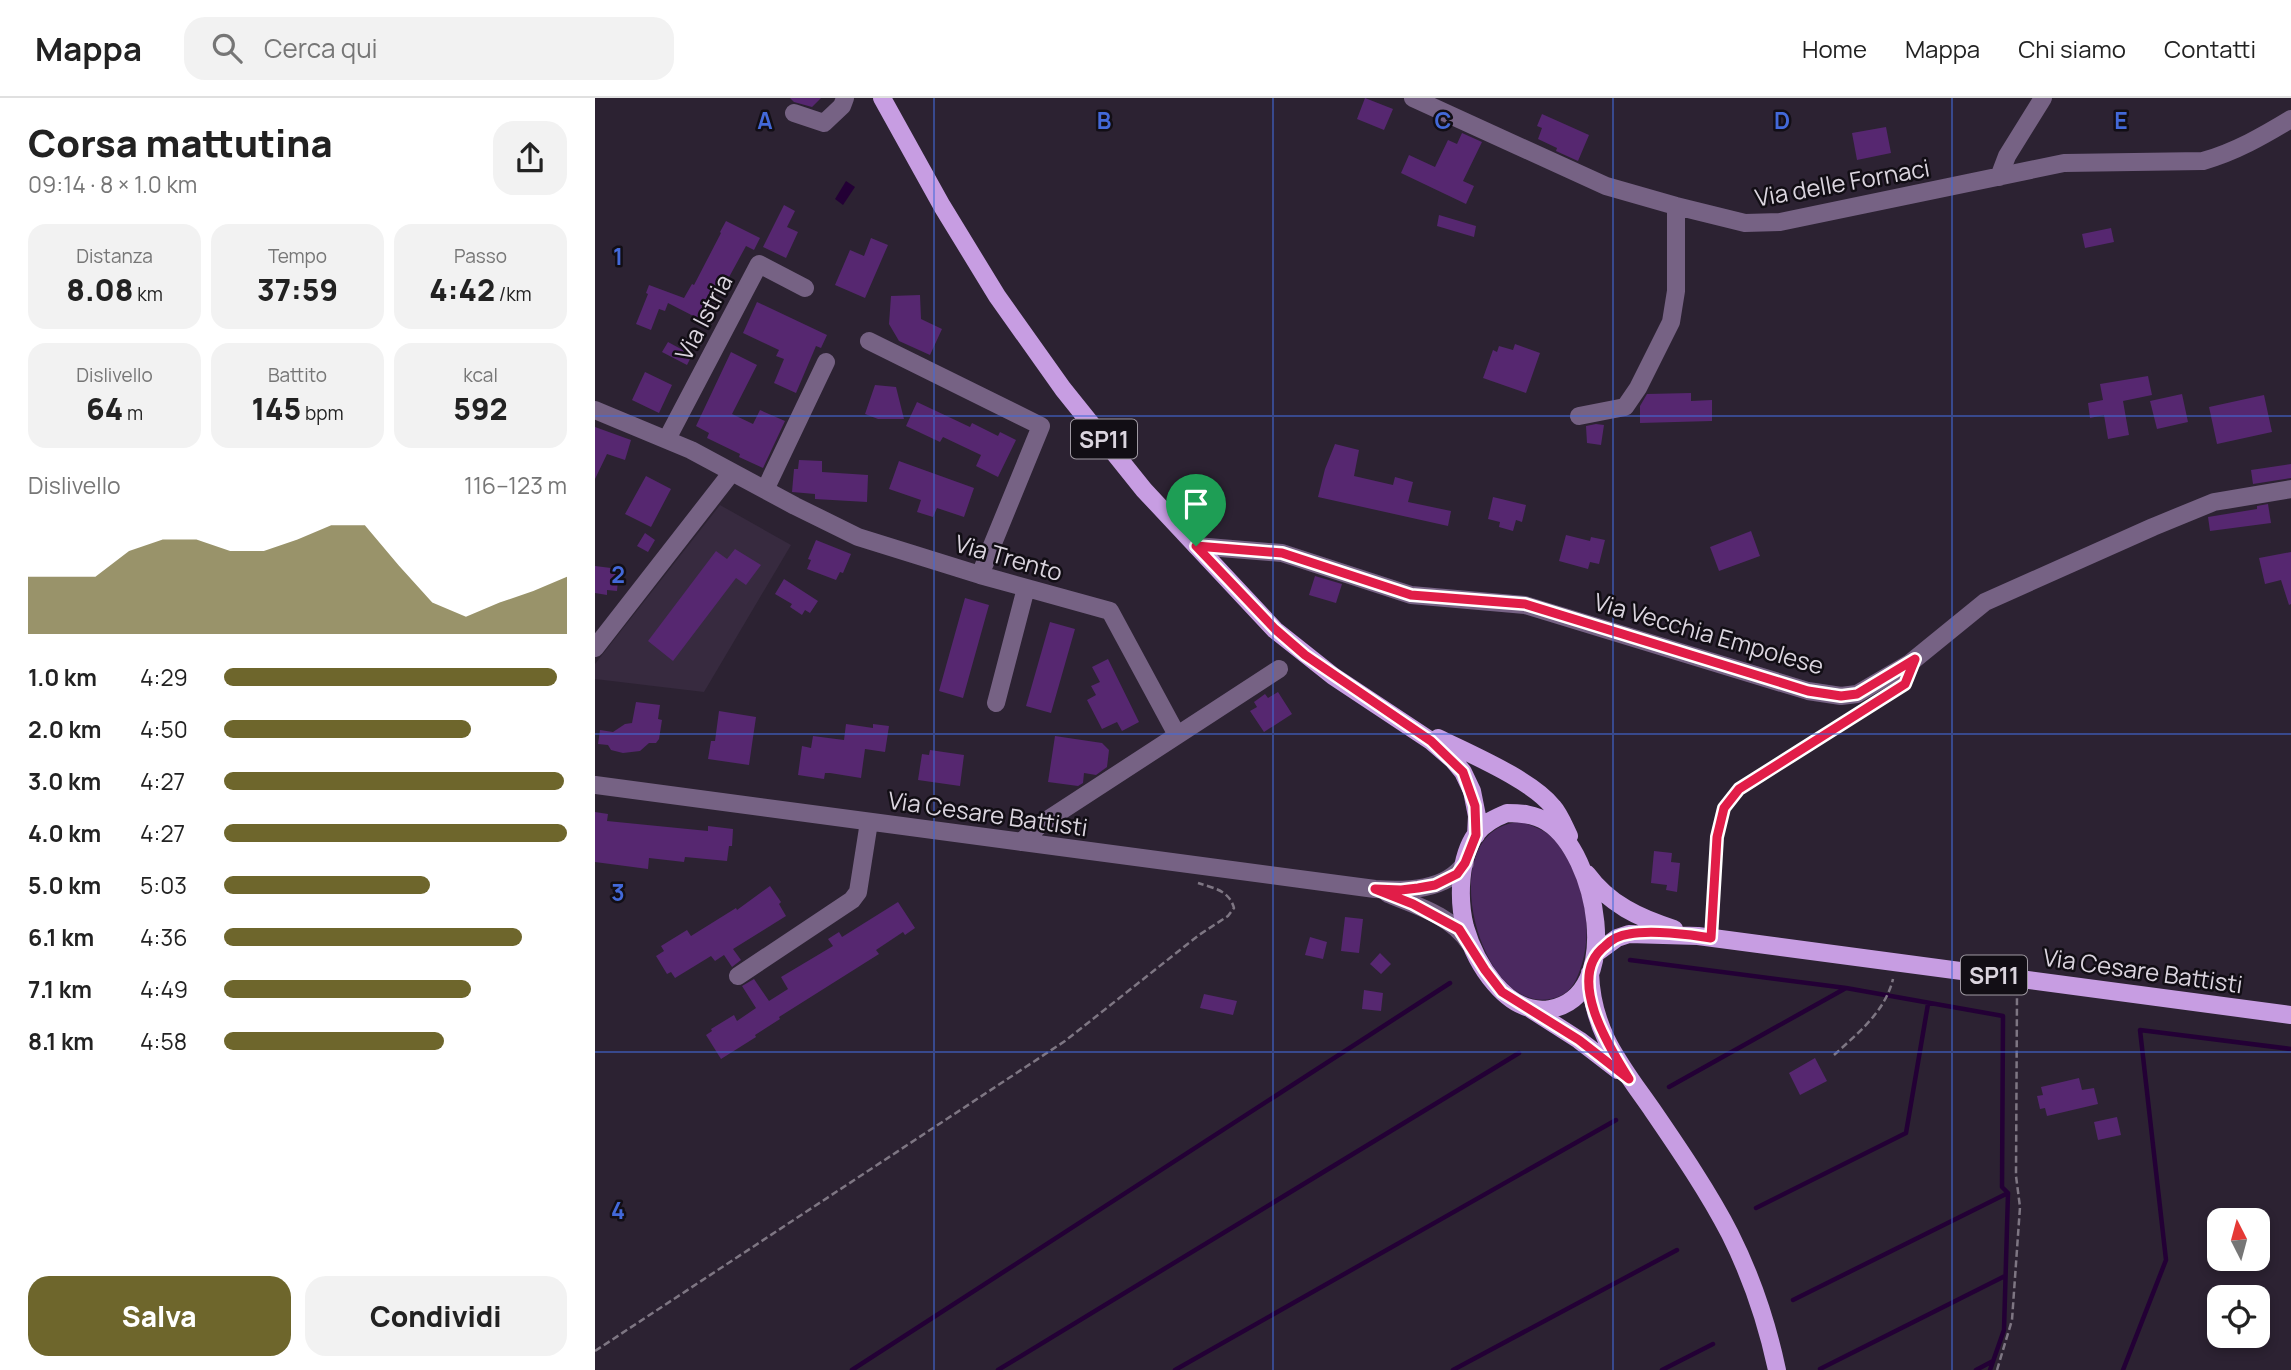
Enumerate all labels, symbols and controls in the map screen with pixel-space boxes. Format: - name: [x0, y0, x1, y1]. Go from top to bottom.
- search box: [184, 17, 674, 80]
- text: Mappa: [35, 26, 142, 71]
- icon: search: [208, 29, 246, 67]
- text: Cerca qui: [264, 30, 378, 66]
- text: Home: [1802, 32, 1867, 65]
- text: Mappa: [1905, 32, 1980, 65]
- text: Chi siamo: [2018, 32, 2126, 65]
- text: Contatti: [2164, 32, 2256, 65]
- text: A: [757, 104, 773, 136]
- text: B: [1097, 104, 1111, 136]
- text: C: [1435, 104, 1452, 136]
- text: D: [1774, 104, 1790, 136]
- text: E: [2114, 104, 2128, 136]
- text: Corsa mattutina: [28, 116, 333, 168]
- button: share: [493, 121, 567, 195]
- street label: Via delle Fornaci: [1752, 150, 1932, 214]
- text: 09:14 · 8 × 1.0 km: [28, 168, 197, 200]
- text: 1: [613, 240, 623, 272]
- text: Distanza: [76, 243, 153, 269]
- text: Tempo: [268, 243, 327, 269]
- text: Passo: [454, 243, 507, 269]
- street label: Via Istria: [667, 268, 739, 366]
- text: 8.08: [66, 269, 133, 310]
- text: 37:59: [257, 269, 338, 310]
- text: 4:42: [429, 269, 495, 310]
- text: km: [133, 281, 163, 307]
- text: /km: [495, 281, 532, 307]
- text: Dislivello: [76, 362, 153, 388]
- text: Battito: [268, 362, 327, 388]
- text: kcal: [463, 362, 498, 388]
- text: 64: [86, 388, 123, 429]
- text: 145: [251, 388, 301, 429]
- text: 592: [453, 388, 508, 429]
- text: m: [123, 400, 143, 426]
- text: bpm: [301, 400, 344, 426]
- road number: SP11: [1071, 420, 1137, 458]
- text: Dislivello: [28, 469, 121, 501]
- text: 116–123 m: [464, 469, 567, 501]
- pin: [1166, 474, 1226, 546]
- icon: arrive: [1177, 485, 1215, 523]
- street label: Via Trento: [951, 526, 1067, 588]
- text: 2: [611, 558, 625, 590]
- street label: Via Vecchia Empolese: [1590, 584, 1828, 682]
- text: 1.0 km: [28, 661, 97, 693]
- text: 4:29: [140, 661, 188, 693]
- text: 2.0 km: [28, 713, 101, 745]
- text: 4:50: [140, 713, 188, 745]
- text: 3.0 km: [28, 765, 101, 797]
- text: 4:27: [140, 765, 185, 797]
- street label: Via Cesare Battisti: [886, 783, 1090, 843]
- text: 4.0 km: [28, 817, 101, 849]
- text: 4:27: [140, 817, 185, 849]
- text: 5.0 km: [28, 869, 101, 901]
- text: 5:03: [140, 869, 187, 901]
- text: 3: [611, 876, 625, 908]
- text: 6.1 km: [28, 921, 94, 953]
- text: 4:36: [140, 921, 187, 953]
- street label: Via Cesare Battisti: [2041, 940, 2245, 1000]
- road number: SP11: [1961, 956, 2027, 995]
- text: 7.1 km: [28, 973, 92, 1005]
- text: 4:49: [140, 973, 188, 1005]
- text: 8.1 km: [28, 1025, 94, 1057]
- text: 4:58: [140, 1025, 187, 1057]
- text: 4: [611, 1194, 625, 1226]
- north arrow: [2207, 1208, 2270, 1270]
- map controls: [2207, 1208, 2270, 1348]
- button: Salva: [28, 1276, 291, 1356]
- button: Condividi: [305, 1276, 567, 1356]
- button: locate: [2207, 1285, 2270, 1348]

